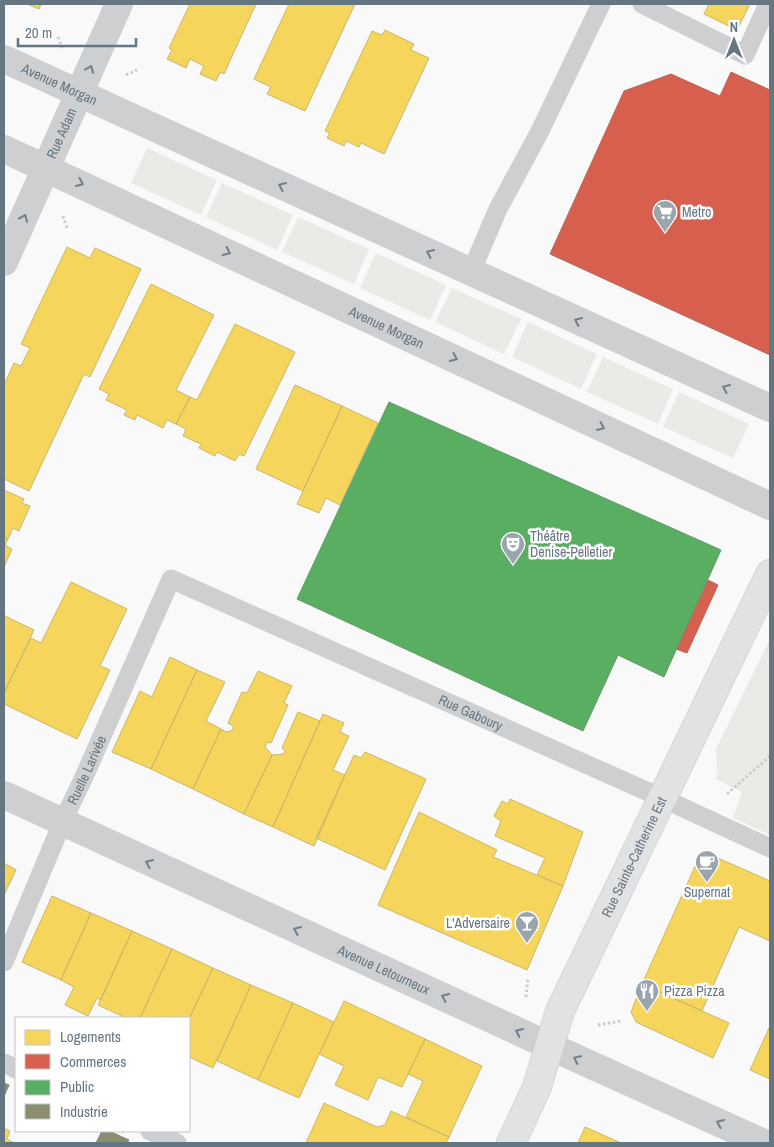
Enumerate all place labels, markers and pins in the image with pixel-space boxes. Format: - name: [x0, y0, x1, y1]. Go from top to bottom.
- supermarket icon: Metro: [652, 199, 678, 233]
- place label: Metro: [682, 203, 711, 221]
- place label: Théâtre Denise-Pelletier: [530, 527, 612, 561]
- theatre icon: Théâtre Denise-Pelletier: [500, 531, 526, 565]
- cafe icon: Supernat: [694, 849, 720, 883]
- place label: Supernat: [684, 883, 730, 901]
- bar icon: L'Adversaire: [514, 910, 540, 944]
- place label: L'Adversaire: [446, 914, 510, 932]
- restaurant icon: Pizza Pizza: [634, 978, 660, 1012]
- place label: Pizza Pizza: [664, 982, 725, 1000]

